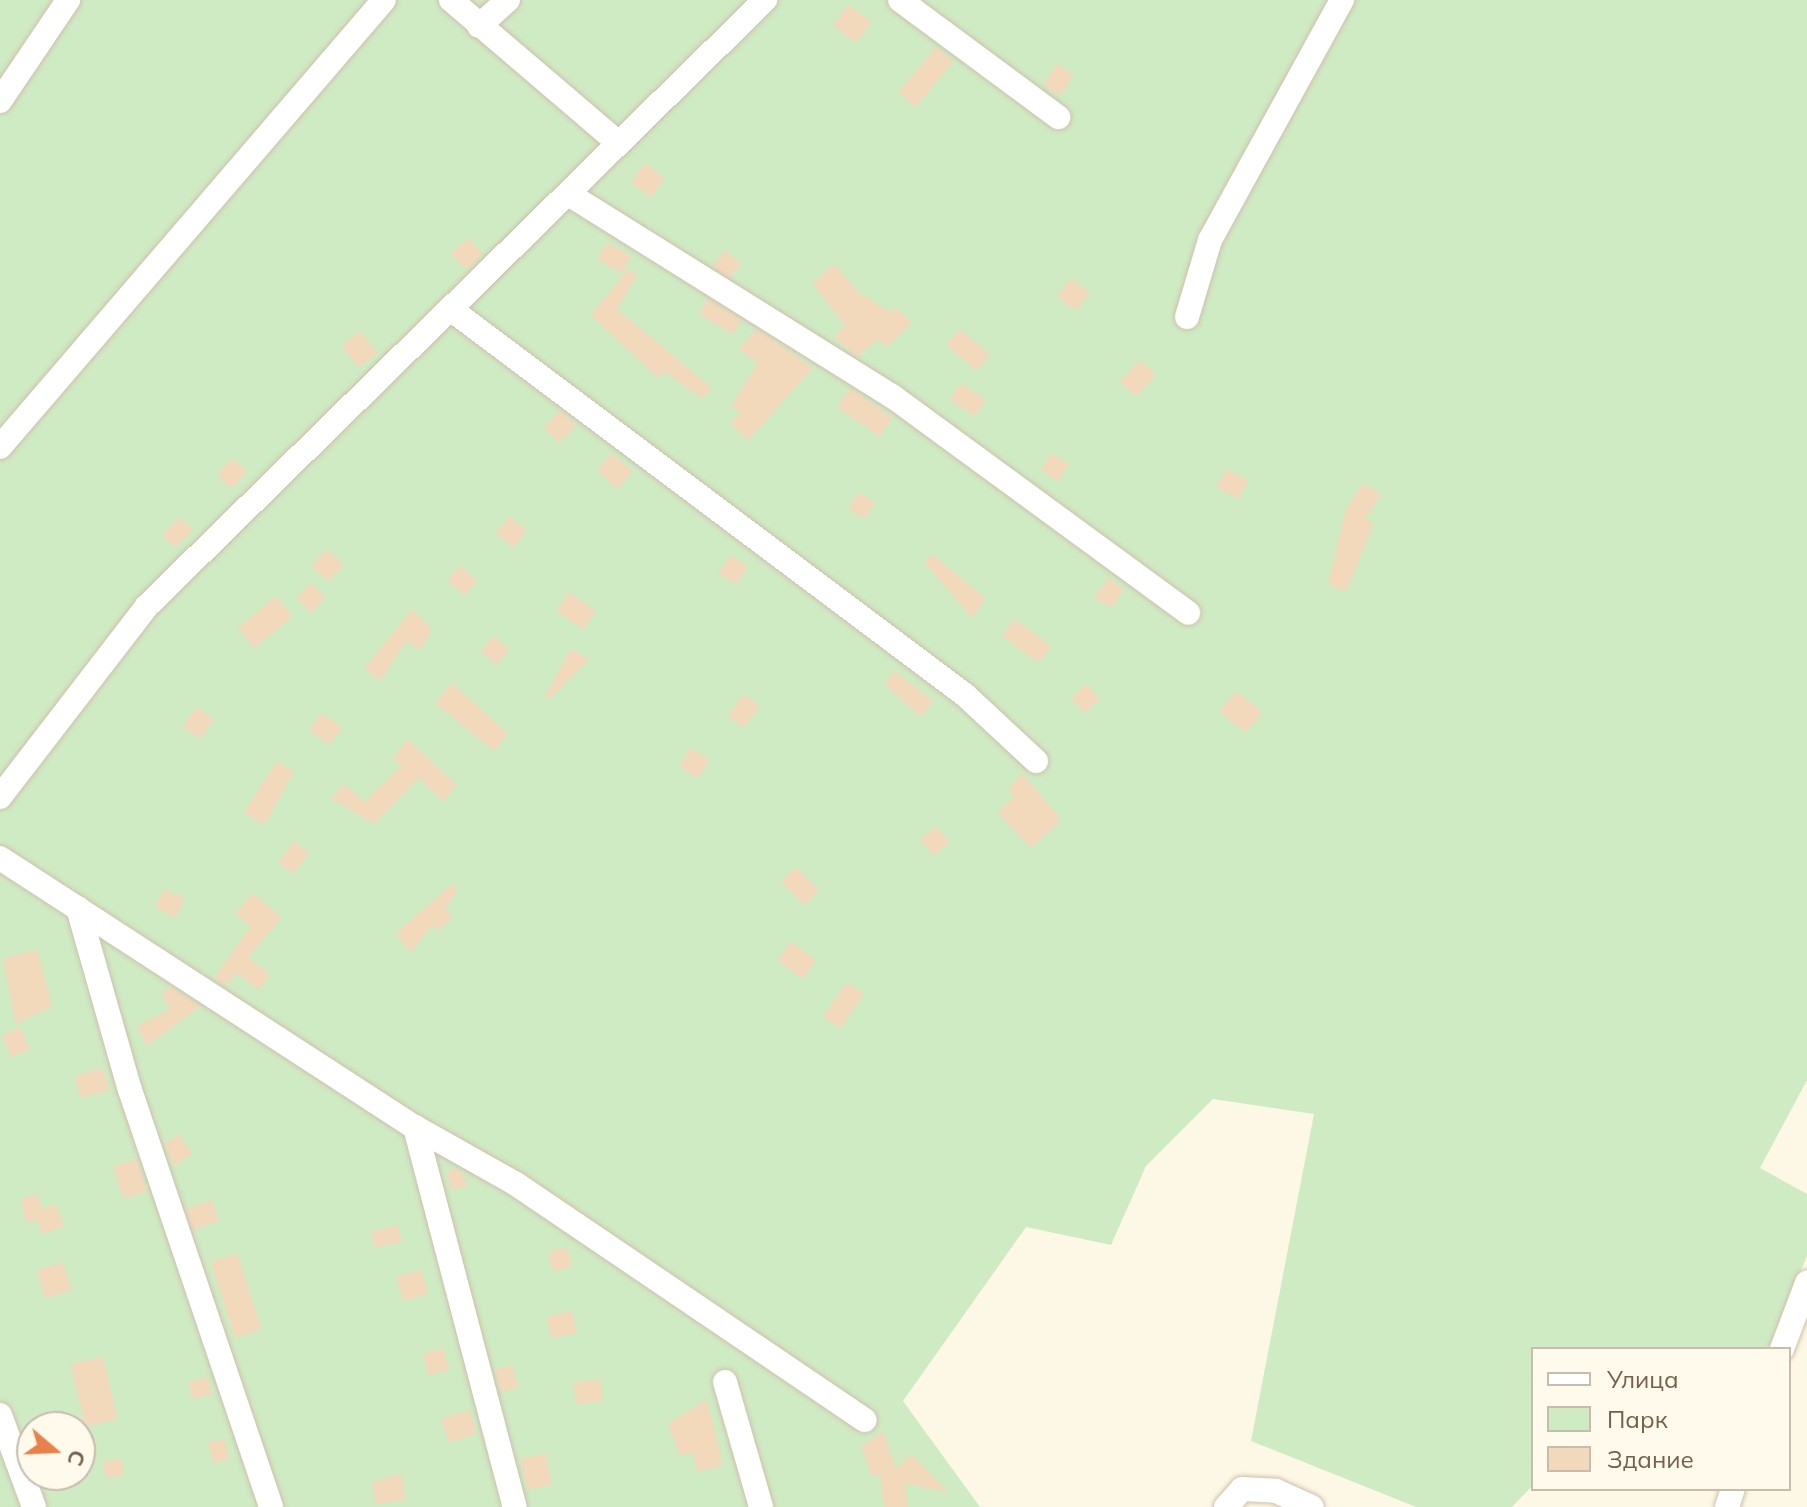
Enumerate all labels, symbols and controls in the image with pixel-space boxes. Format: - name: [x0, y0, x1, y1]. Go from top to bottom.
- legend: [1531, 1347, 1791, 1491]
- text: Улица: [1607, 1364, 1679, 1394]
- text: Парк: [1607, 1404, 1668, 1434]
- north arrow: [16, 1411, 96, 1491]
- text: Здание: [1607, 1444, 1694, 1474]
- text: С: [61, 1446, 92, 1470]

